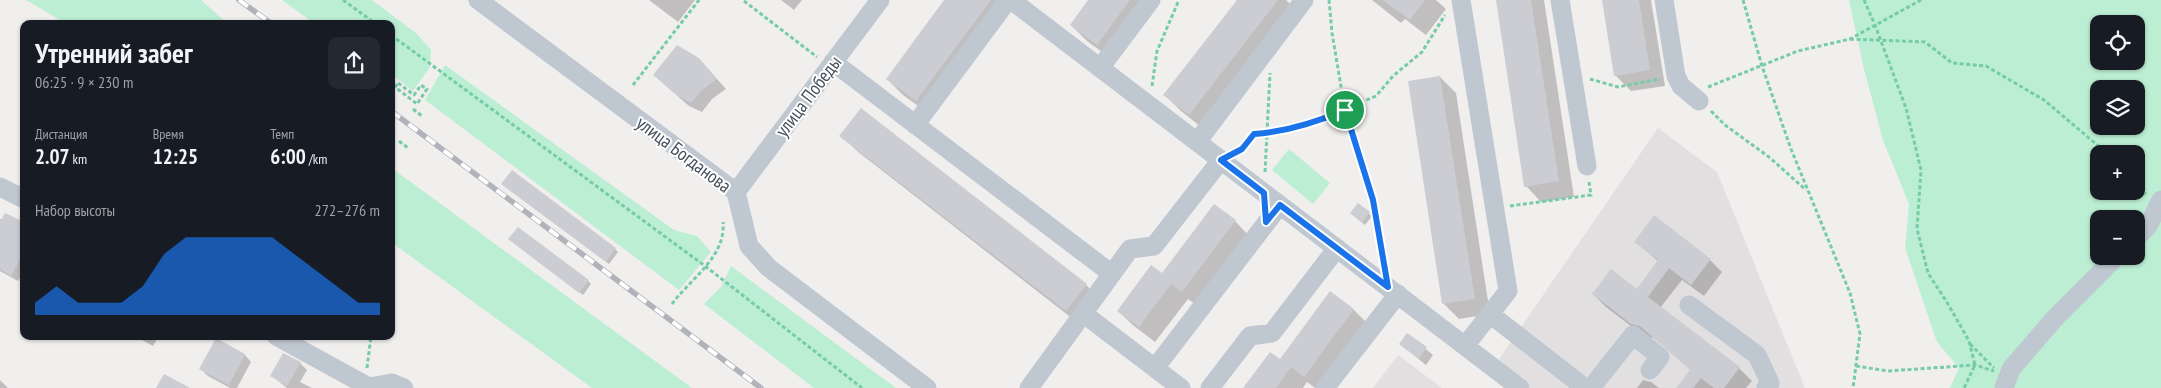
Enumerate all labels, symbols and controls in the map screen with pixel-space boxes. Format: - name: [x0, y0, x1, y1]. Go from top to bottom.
- map controls: [2090, 15, 2145, 265]
- button: locate: [2090, 15, 2145, 70]
- text: Утренний забег: [35, 34, 193, 71]
- button: share: [328, 37, 380, 89]
- street label: улица Победы: [770, 51, 846, 141]
- text: 06:25 · 9 × 230 m: [35, 72, 133, 92]
- button: layers: [2090, 80, 2145, 135]
- pin: [1324, 89, 1366, 131]
- icon: arrive: [1331, 96, 1359, 124]
- street label: улица Богданова: [632, 111, 736, 197]
- text: Дистанция: [35, 125, 88, 143]
- text: Время: [153, 125, 184, 143]
- text: Темп: [270, 125, 294, 143]
- text: 2.07: [35, 143, 70, 170]
- text: 12:25: [153, 143, 198, 170]
- text: 6:00: [270, 143, 306, 170]
- button: +: [2090, 145, 2145, 200]
- text: km: [70, 150, 87, 168]
- text: /km: [306, 150, 327, 168]
- text: Набор высоты: [35, 200, 115, 220]
- text: 272–276 m: [315, 200, 380, 220]
- button: −: [2090, 210, 2145, 265]

